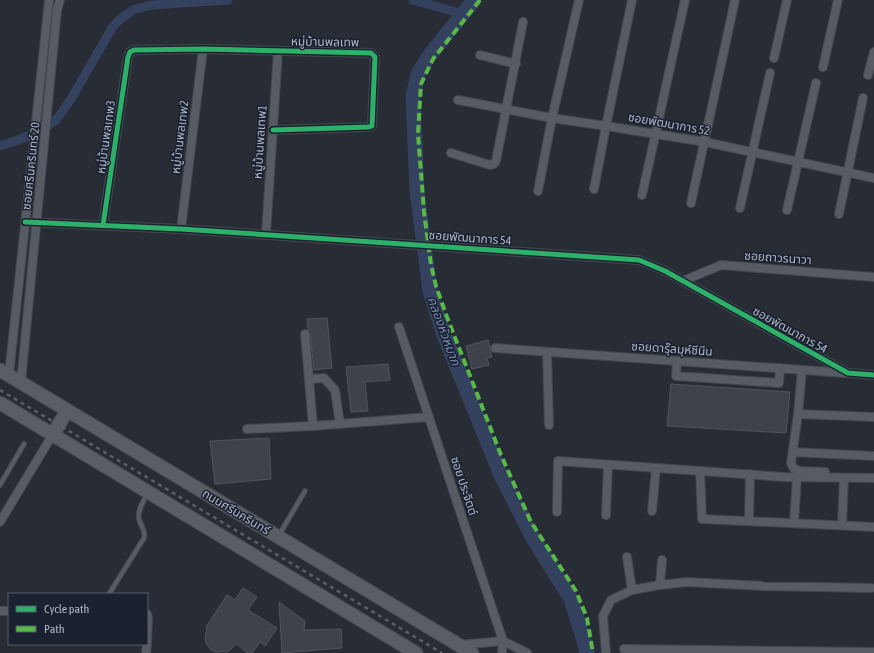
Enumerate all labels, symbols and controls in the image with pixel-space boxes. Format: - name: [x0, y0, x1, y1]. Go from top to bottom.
- street label: หมู่บ้านพลเทพ: [291, 34, 359, 50]
- street label: หมู่บ้านพลเทพ3: [94, 99, 118, 175]
- street label: หมู่บ้านพลเทพ2: [169, 99, 191, 175]
- street label: หมู่บ้านพลเทพ1: [250, 104, 270, 179]
- street label: ซอยพัฒนาการ 52: [627, 110, 711, 138]
- street label: ซอยศรีนครินทร์ 20: [19, 121, 43, 211]
- street label: ซอยพัฒนาการ 54: [428, 228, 512, 248]
- street label: ซอยถาวรนาวา: [744, 249, 812, 267]
- water label: คลองหัวหมาก: [425, 294, 464, 369]
- street label: ซอยพัฒนาการ 54: [750, 304, 830, 356]
- street label: ซอยดารุ๊ลมุห์ซีนีน: [631, 339, 713, 359]
- street label: ซอย ประจิตต์: [448, 455, 480, 517]
- street label: ถนนศรีนครินทร์: [200, 486, 273, 538]
- legend: [8, 593, 148, 645]
- text: Cycle path: [44, 602, 89, 616]
- text: Path: [44, 622, 65, 636]

